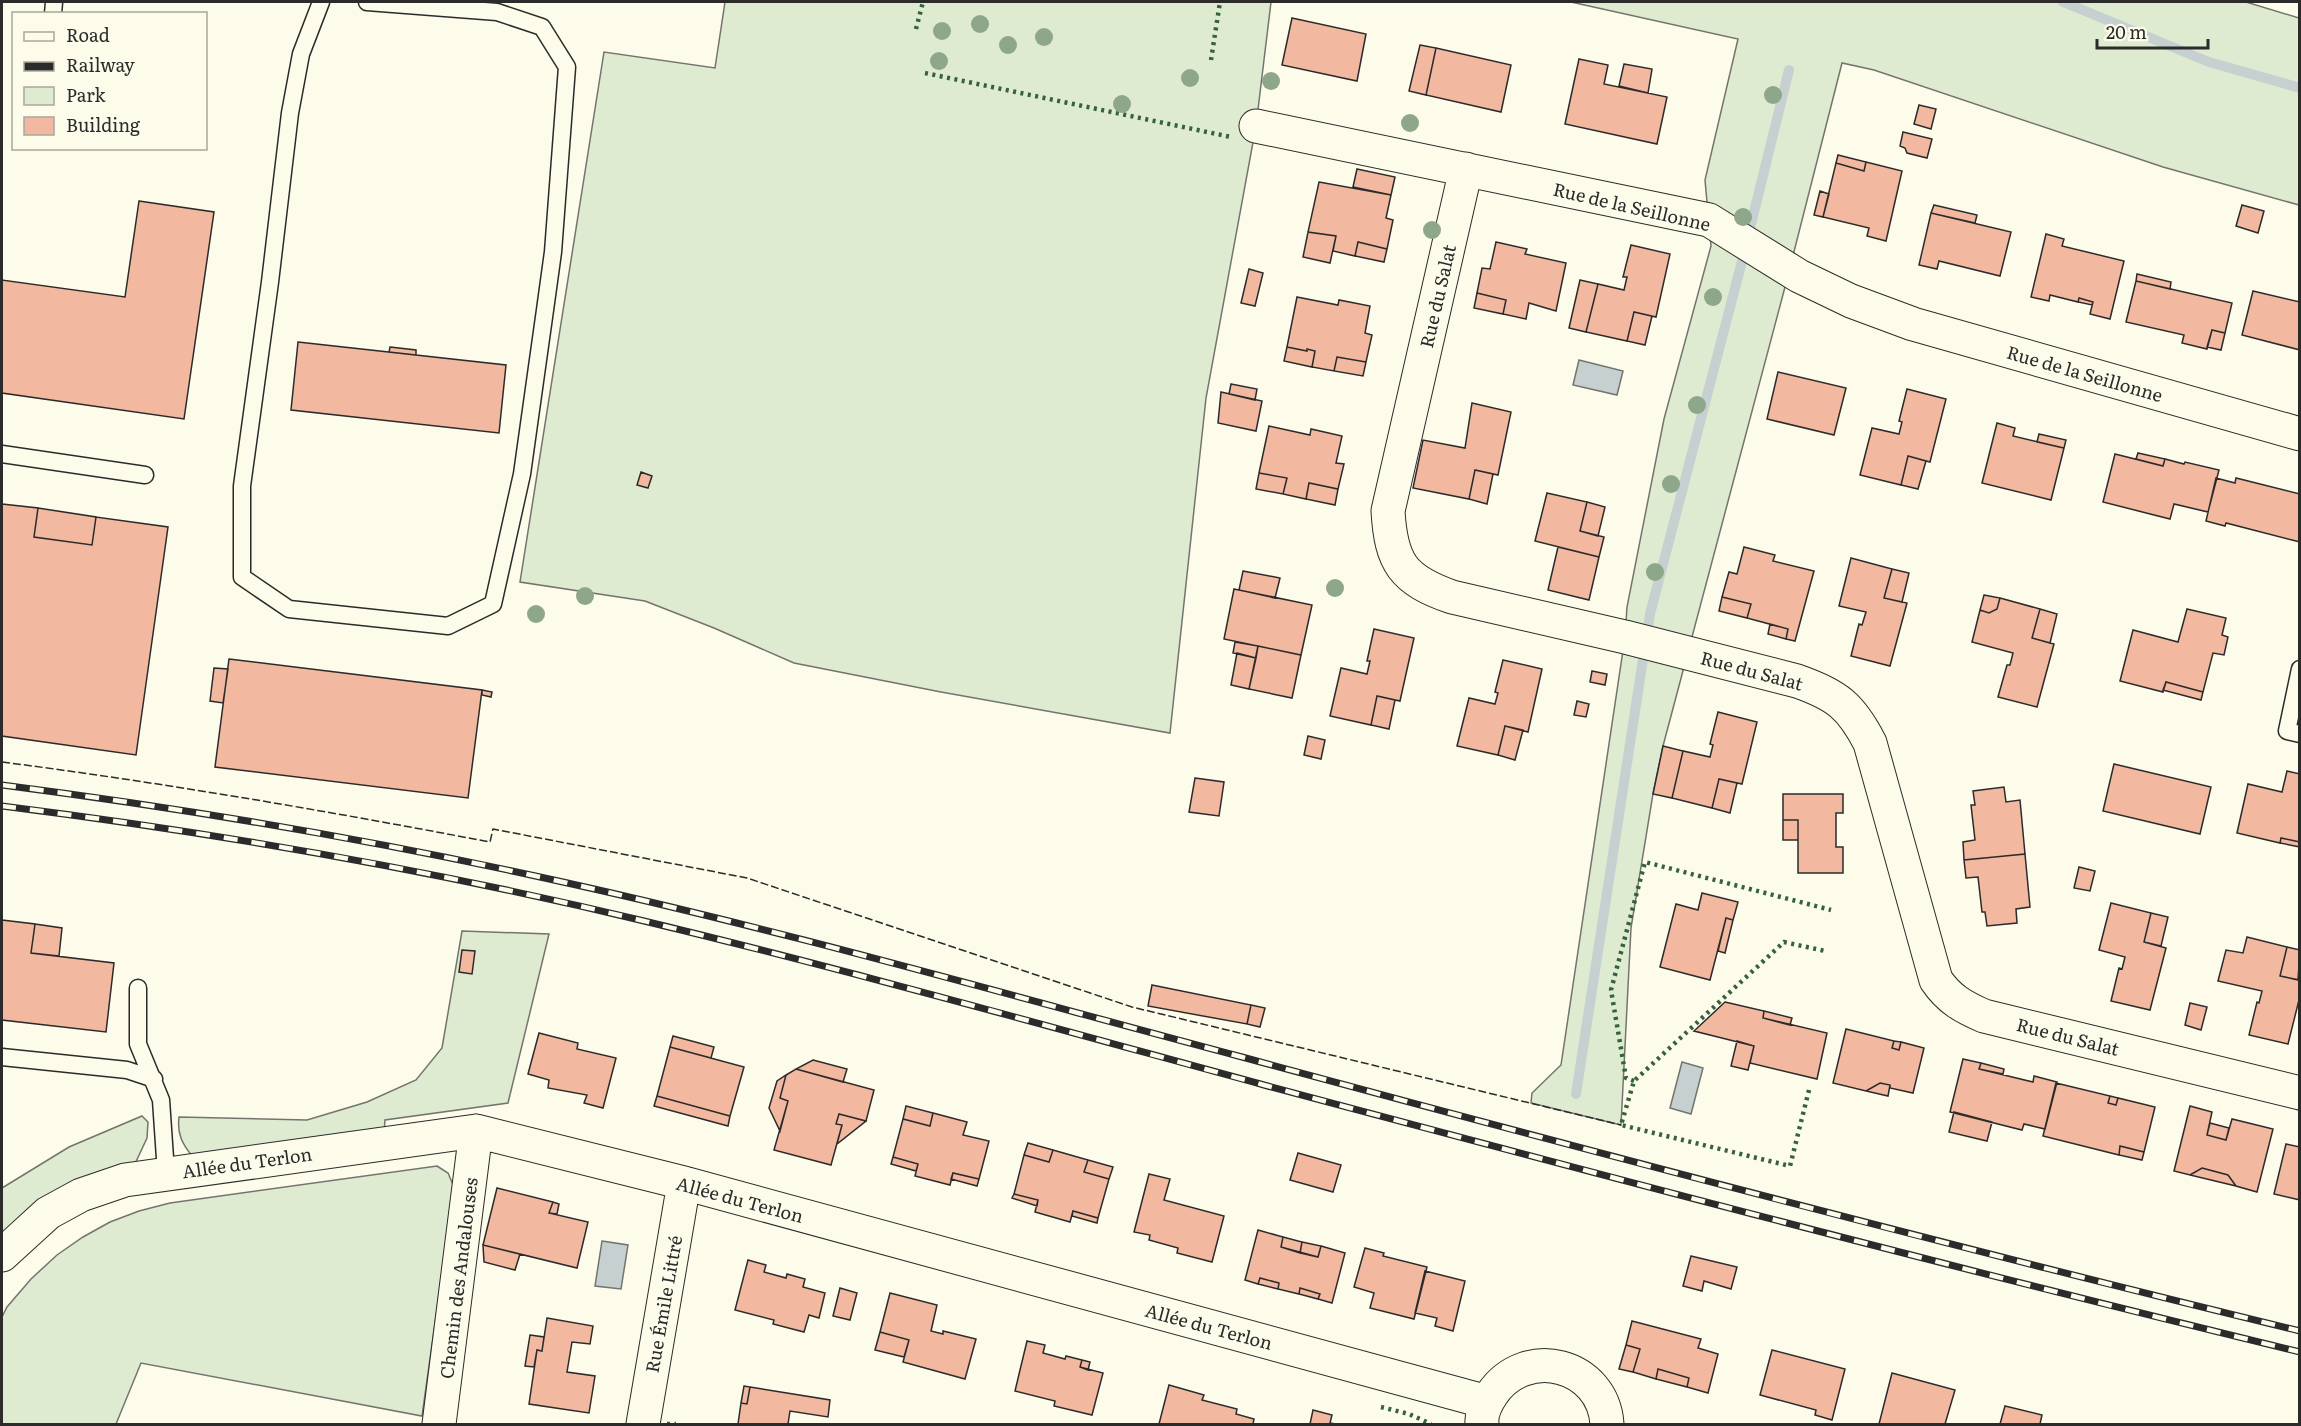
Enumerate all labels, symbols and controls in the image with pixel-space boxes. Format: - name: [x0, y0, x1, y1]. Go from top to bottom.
- legend: [12, 12, 207, 150]
- scale bar: [2097, 12, 2208, 50]
- text: 20 m: [2106, 18, 2147, 45]
- text: Road: [66, 21, 110, 48]
- text: Railway: [66, 51, 135, 78]
- text: Park: [66, 81, 107, 108]
- text: Building: [66, 111, 141, 138]
- street label: Rue de la Seillonne: [1551, 175, 1713, 237]
- street label: Rue du Salat: [1412, 241, 1462, 350]
- street label: Rue de la Seillonne: [2004, 338, 2166, 408]
- street label: Rue du Salat: [1698, 643, 1807, 697]
- street label: Rue du Salat: [2014, 1010, 2123, 1062]
- street label: Allée du Terlon: [180, 1140, 314, 1184]
- street label: Allée du Terlon: [673, 1169, 807, 1229]
- street label: Chemin des Andalouses: [432, 1176, 484, 1380]
- street label: Rue Émile Littré: [638, 1233, 688, 1375]
- street label: Allée du Terlon: [1142, 1296, 1276, 1356]

